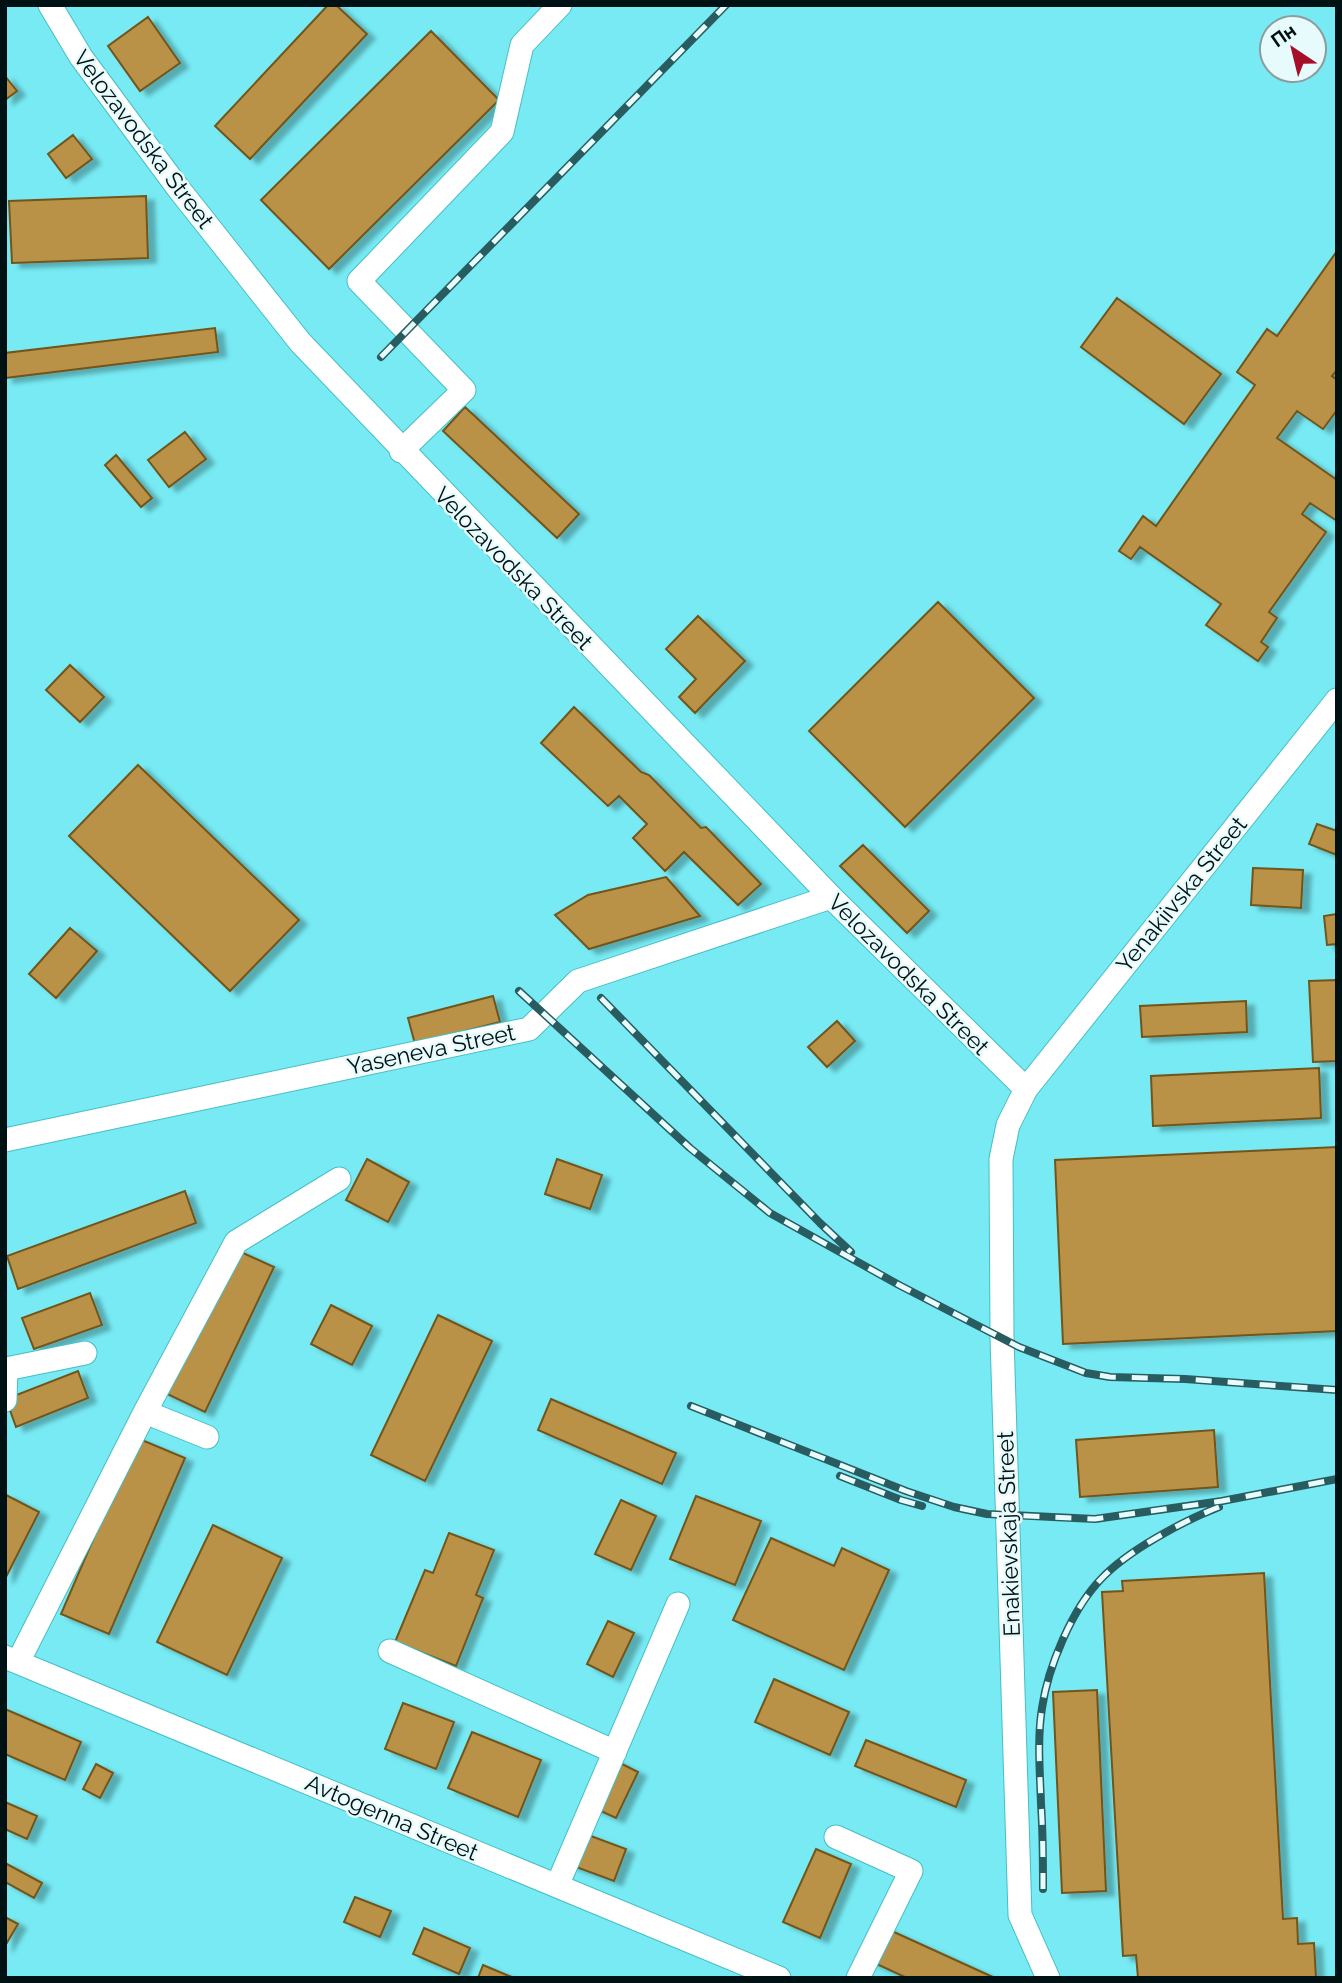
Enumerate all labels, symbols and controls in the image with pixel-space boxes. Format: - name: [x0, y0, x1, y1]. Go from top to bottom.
- north arrow: [1258, 14, 1328, 84]
- text: Пн: [1267, 19, 1300, 51]
- street label: Velozavodska Street: [68, 45, 220, 234]
- street label: Velozavodska Street: [429, 481, 599, 655]
- street label: Yenakiivska Street: [1110, 811, 1252, 977]
- street label: Velozavodska Street: [823, 888, 995, 1060]
- street label: Yaseneva Street: [345, 1018, 518, 1080]
- street label: Enakievskaja Street: [991, 1431, 1025, 1637]
- street label: Avtogenna Street: [302, 1768, 483, 1866]

